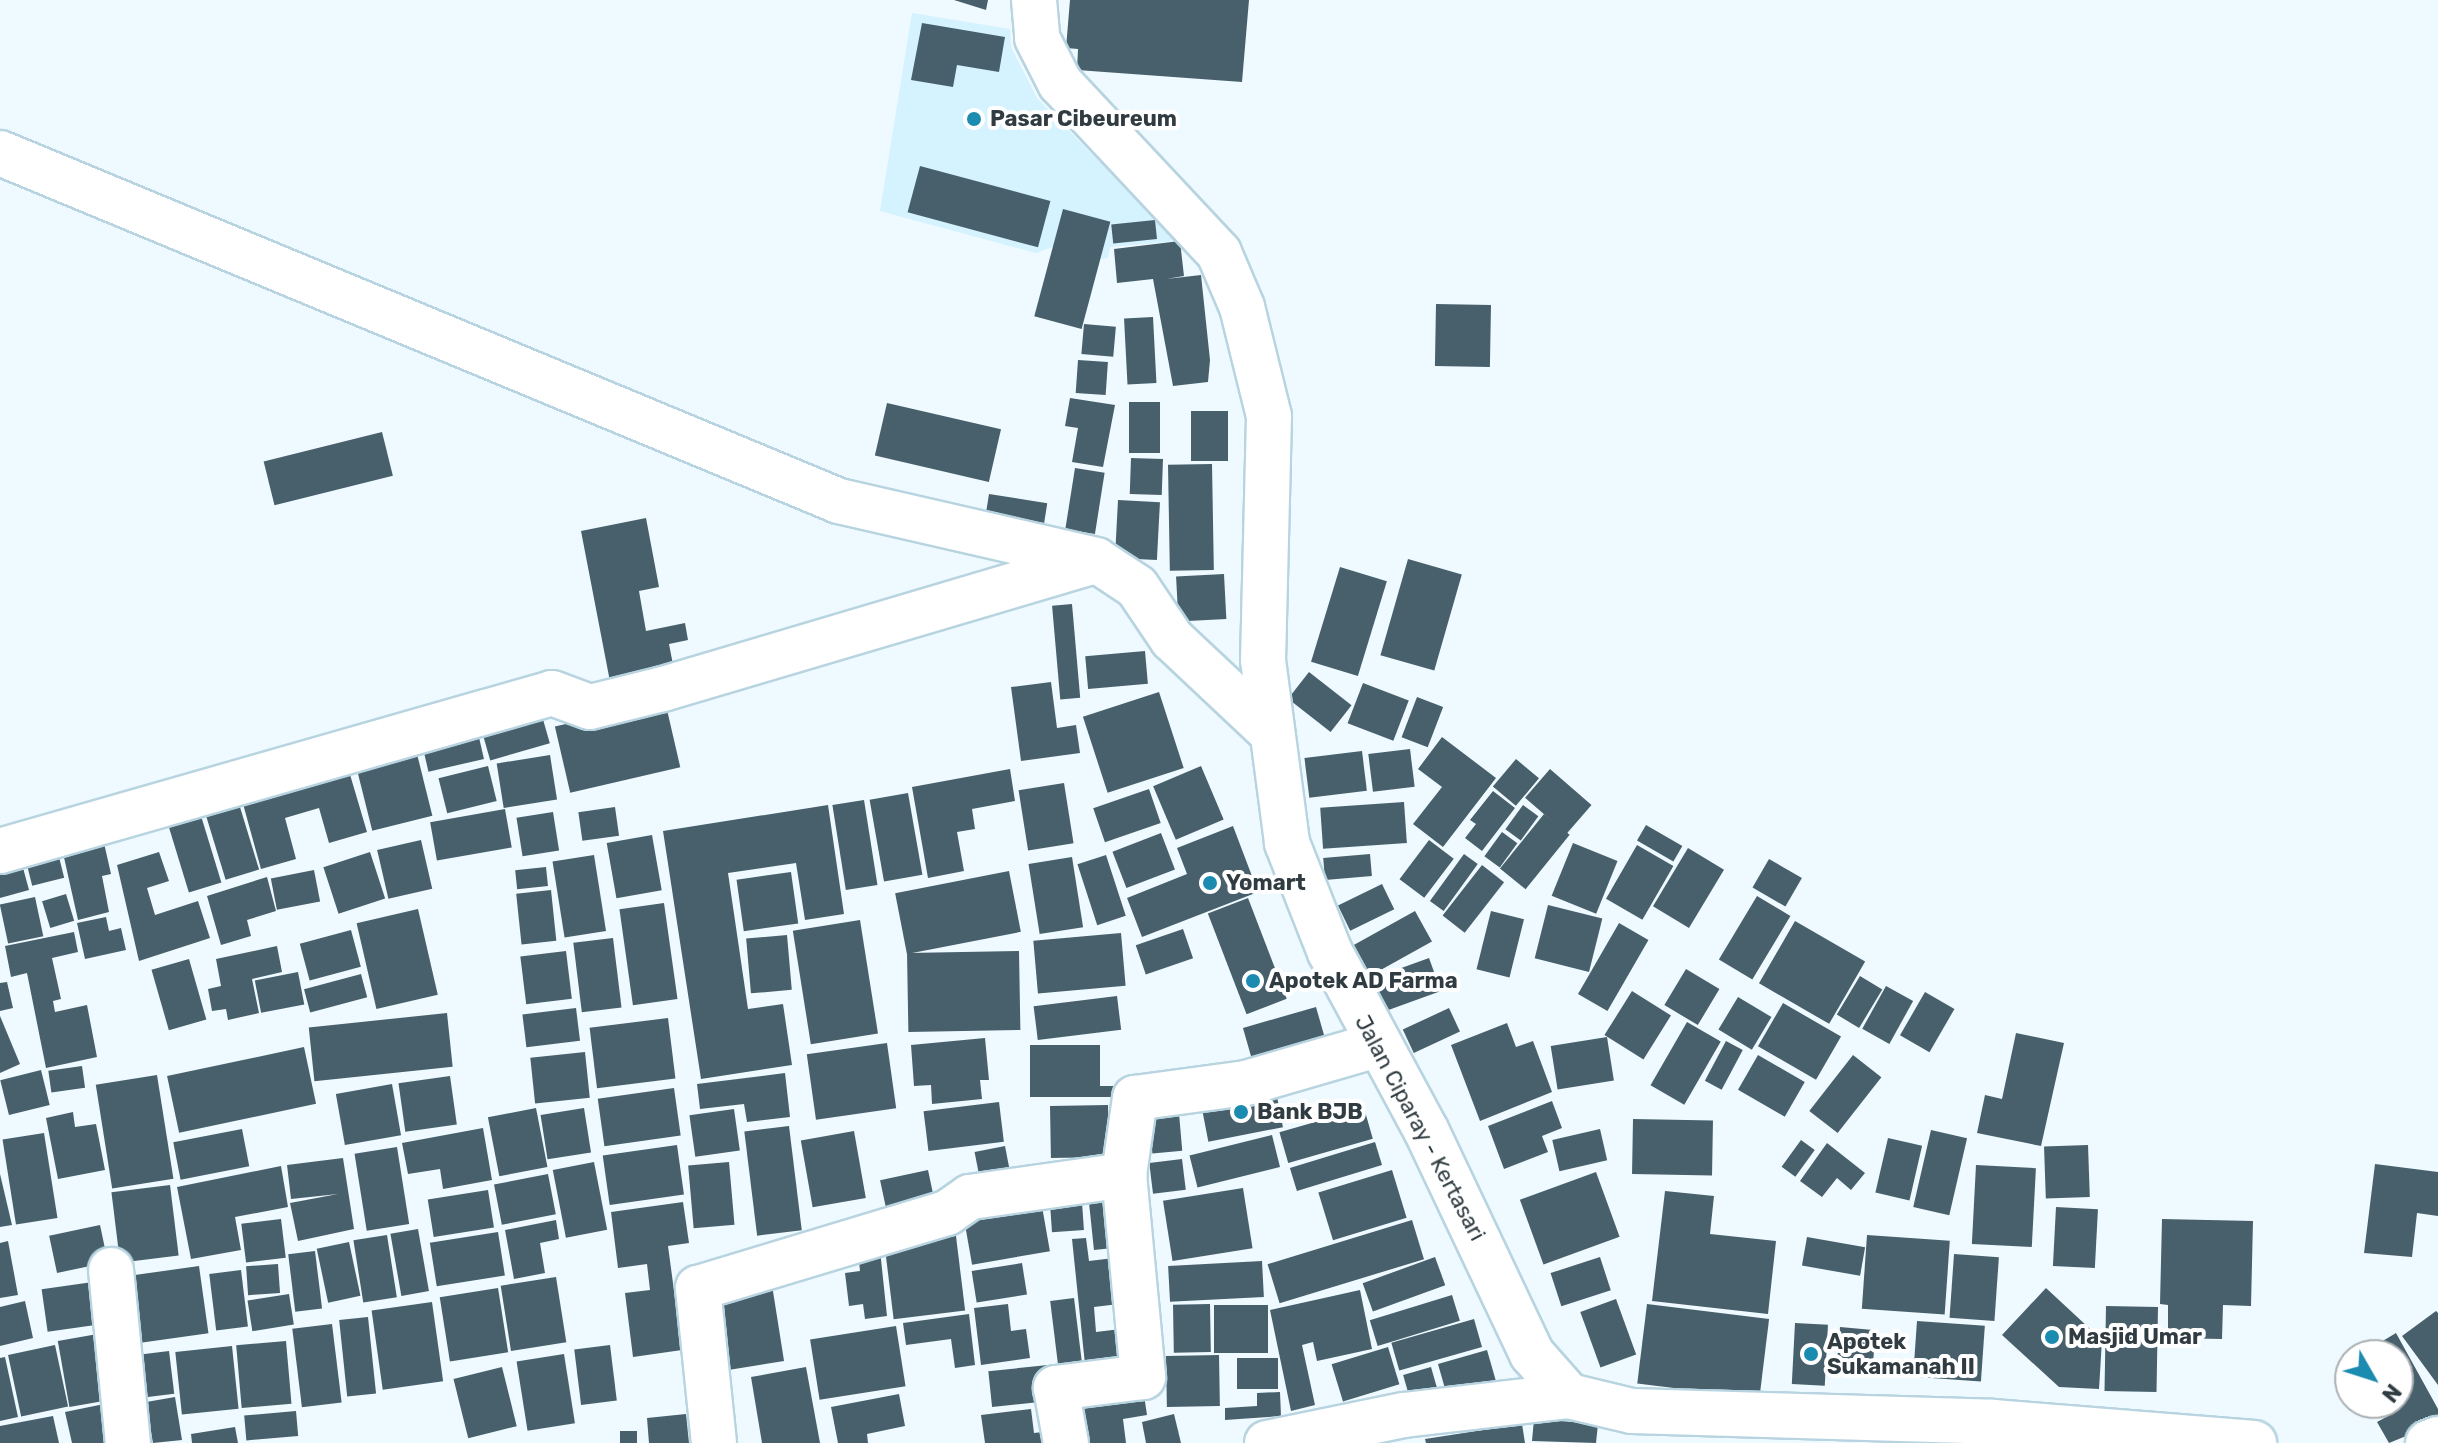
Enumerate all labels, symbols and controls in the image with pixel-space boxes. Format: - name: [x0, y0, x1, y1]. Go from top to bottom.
- place label: Pasar Cibeureum: [990, 106, 1177, 132]
- marker: Pasar Cibeureum: [965, 110, 983, 128]
- place label: Yomart: [1226, 870, 1306, 896]
- marker: Yomart: [1201, 874, 1219, 892]
- place label: Apotek AD Farma: [1269, 968, 1458, 994]
- marker: Apotek AD Farma: [1244, 972, 1262, 990]
- street label: Jalan Ciparay - Kertasari: [1349, 1010, 1491, 1246]
- place label: Bank BJB: [1257, 1099, 1363, 1125]
- marker: Bank BJB: [1232, 1103, 1250, 1121]
- place label: Masjid Umar: [2068, 1324, 2202, 1350]
- place label: Apotek Sukamanah II: [1827, 1328, 1975, 1380]
- marker: Masjid Umar: [2043, 1328, 2061, 1346]
- north arrow: [2334, 1339, 2414, 1419]
- marker: Apotek Sukamanah II: [1802, 1345, 1820, 1363]
- text: N: [2376, 1379, 2407, 1408]

